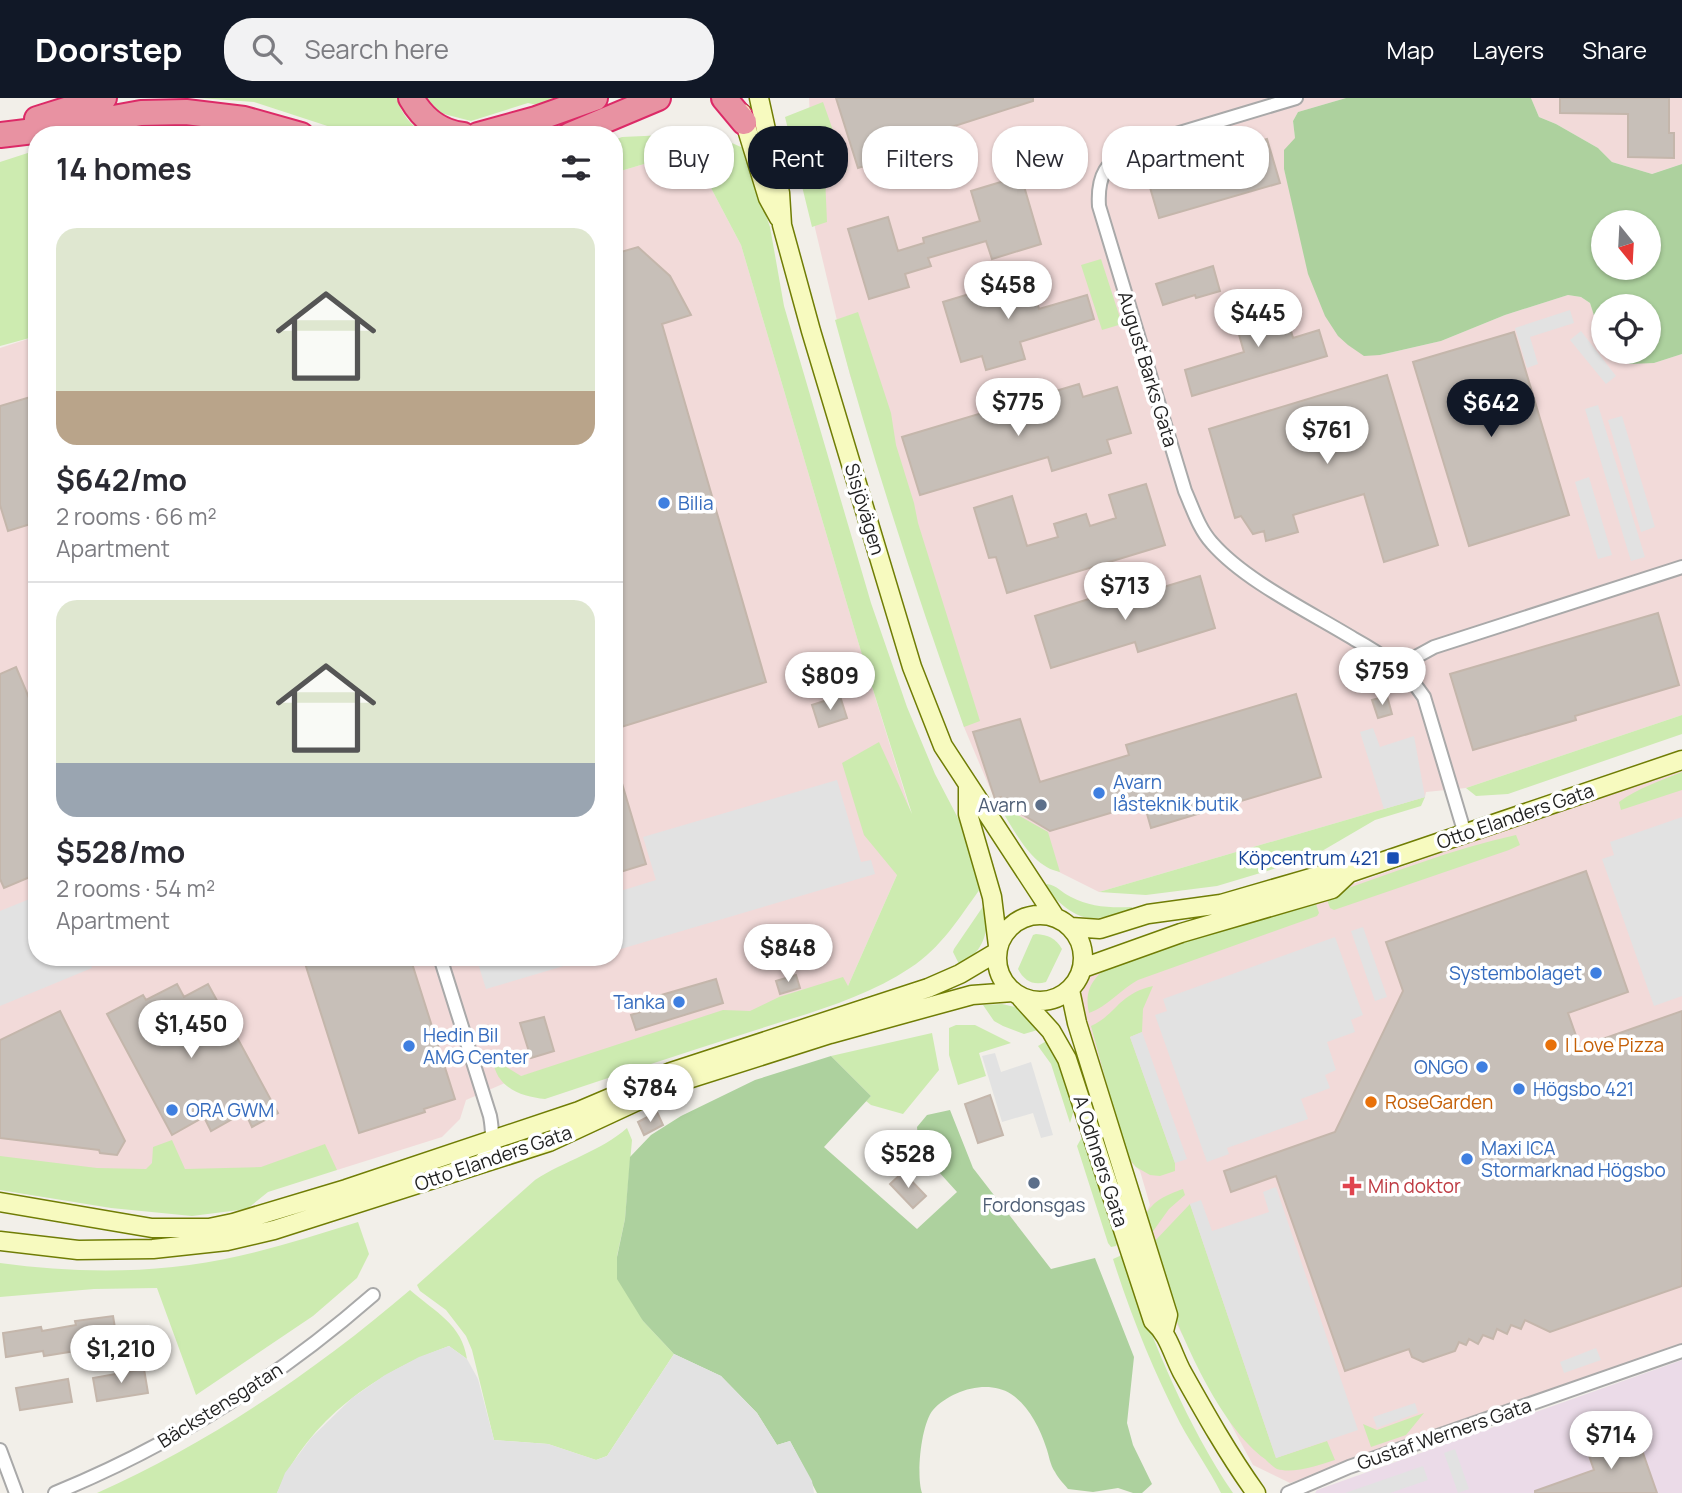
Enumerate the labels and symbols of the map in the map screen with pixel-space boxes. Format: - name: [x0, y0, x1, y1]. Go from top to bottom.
- north arrow: [1591, 210, 1661, 280]
- pin: $458: [967, 262, 1049, 321]
- street label: August Barks Gata: [1112, 288, 1184, 450]
- pin: $445: [1217, 289, 1299, 349]
- pin: $775: [977, 378, 1059, 438]
- pin: $642: [1450, 380, 1532, 439]
- pin: $761: [1286, 406, 1368, 466]
- street label: Sisjövägen: [839, 460, 891, 558]
- place label: Bilia: [678, 490, 714, 516]
- marker: Bilia: [656, 495, 672, 511]
- pin: $713: [1084, 562, 1166, 622]
- pin: $759: [1341, 648, 1423, 707]
- pin: $809: [789, 652, 871, 712]
- place label: Avarn låsteknik butik: [1113, 769, 1239, 817]
- street label: Otto Elanders Gata: [1433, 777, 1597, 855]
- marker: Avarn låsteknik butik: [1091, 785, 1107, 801]
- place label: Avarn: [978, 792, 1027, 818]
- marker: Avarn: [1033, 797, 1049, 813]
- place label: Köpcentrum 421: [1239, 845, 1379, 871]
- marker: Köpcentrum 421: [1385, 850, 1401, 866]
- pin: $848: [747, 924, 829, 984]
- place label: Systembolaget: [1449, 960, 1582, 986]
- marker: Systembolaget: [1588, 965, 1604, 981]
- place label: Tanka: [613, 989, 665, 1015]
- marker: Tanka: [671, 994, 687, 1010]
- pin: $1,450: [134, 1000, 248, 1060]
- place label: Hedin Bil AMG Center: [423, 1022, 529, 1070]
- place label: I Love Pizza: [1565, 1032, 1664, 1058]
- marker: I Love Pizza: [1543, 1037, 1559, 1053]
- marker: Hedin Bil AMG Center: [401, 1038, 417, 1054]
- place label: ONGO: [1414, 1054, 1468, 1080]
- marker: ONGO: [1474, 1059, 1490, 1075]
- pin: $784: [609, 1065, 691, 1124]
- place label: Högsbo 421: [1533, 1076, 1634, 1102]
- marker: Högsbo 421: [1511, 1081, 1527, 1097]
- place label: RoseGarden: [1385, 1089, 1493, 1115]
- street label: A Odhners Gata: [1067, 1092, 1135, 1230]
- marker: RoseGarden: [1363, 1094, 1379, 1110]
- place label: ORA GWM: [186, 1097, 274, 1123]
- marker: ORA GWM: [164, 1102, 180, 1118]
- street label: Otto Elanders Gata: [411, 1119, 575, 1197]
- pin: $528: [867, 1130, 949, 1190]
- place label: Maxi ICA Stormarknad Högsbo: [1481, 1135, 1666, 1183]
- marker: Maxi ICA Stormarknad Högsbo: [1459, 1151, 1475, 1167]
- place label: Min doktor: [1368, 1173, 1461, 1199]
- marker: Fordonsgas: [1026, 1175, 1042, 1191]
- marker: Min doktor: [1342, 1176, 1362, 1196]
- place label: Fordonsgas: [983, 1192, 1085, 1218]
- pin: $1,210: [64, 1326, 178, 1385]
- street label: Bäckstensgatan: [153, 1356, 287, 1454]
- street label: Gustaf Werners Gata: [1353, 1392, 1535, 1476]
- pin: $714: [1570, 1412, 1652, 1471]

